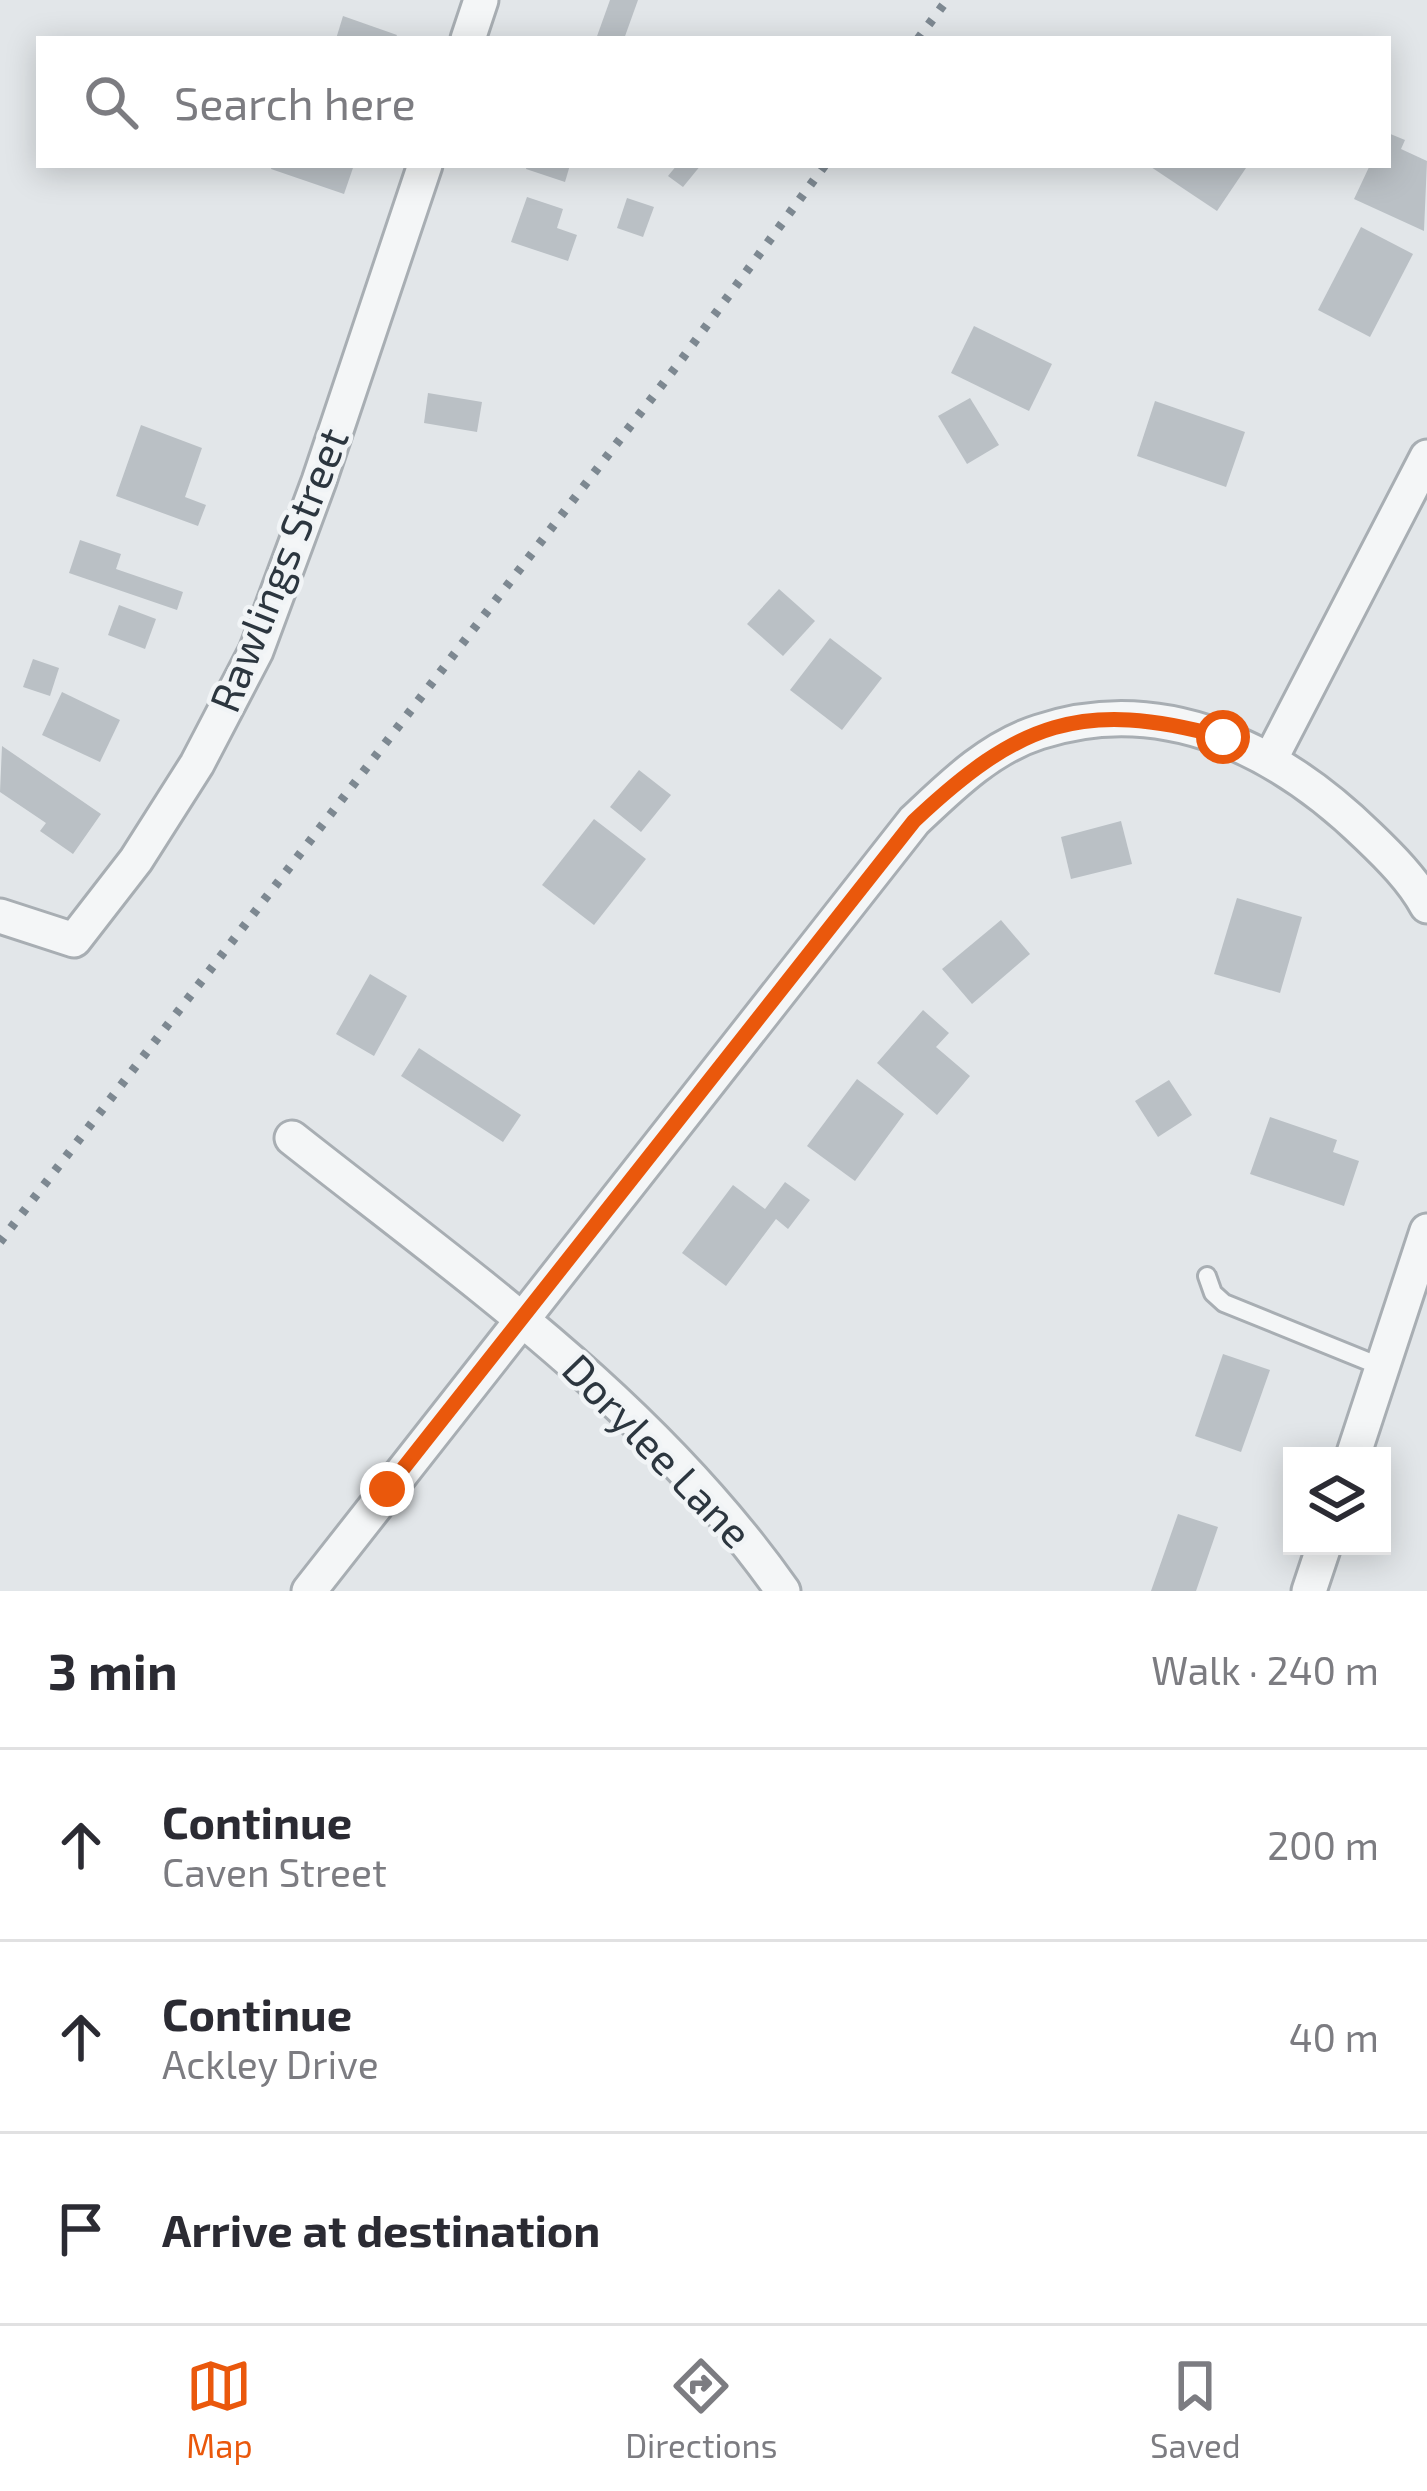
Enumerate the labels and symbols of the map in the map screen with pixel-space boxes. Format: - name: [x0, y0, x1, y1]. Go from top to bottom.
- street label: Rawlings Street: [197, 420, 357, 719]
- route start: [1196, 710, 1250, 764]
- street label: Dorylee Lane: [554, 1343, 763, 1557]
- route end: [360, 1462, 414, 1516]

